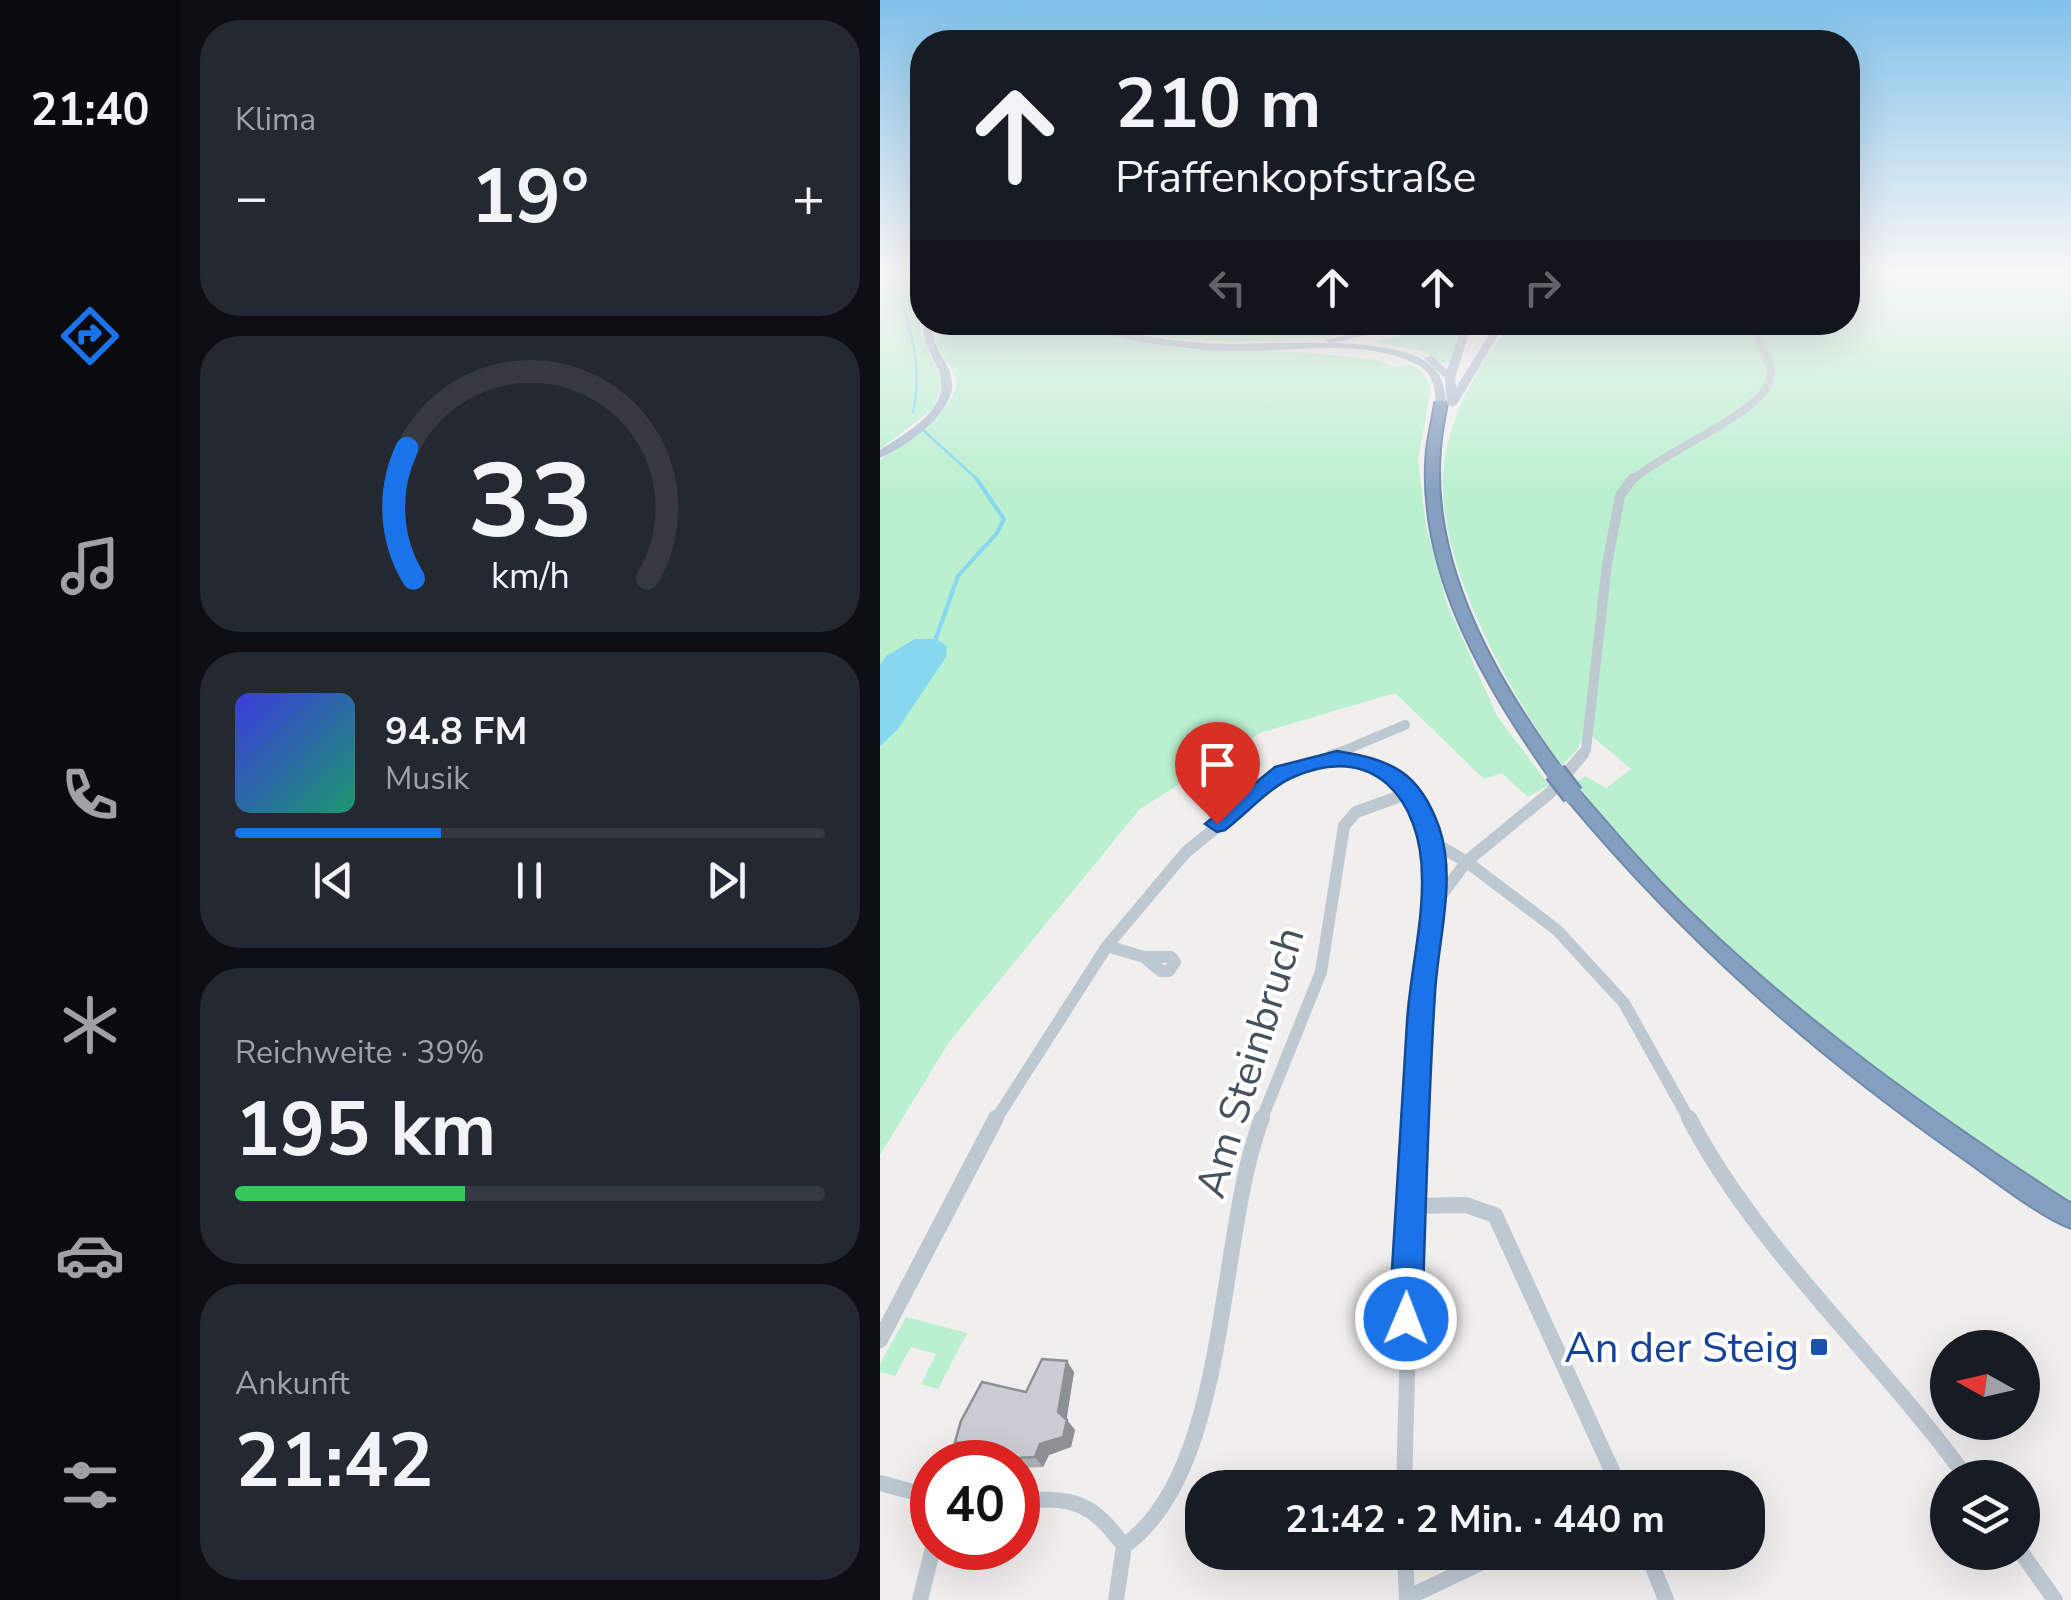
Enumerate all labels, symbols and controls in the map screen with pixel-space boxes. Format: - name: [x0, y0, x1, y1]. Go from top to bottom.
- text: 210 m: [1115, 56, 1321, 152]
- icon: ahead: [950, 70, 1080, 200]
- text: 21:40: [30, 80, 150, 141]
- text: Klima: [235, 98, 316, 141]
- text: 19°: [471, 146, 589, 248]
- text: Pfaffenkopfstraße: [1115, 147, 1476, 208]
- text: −: [235, 160, 268, 235]
- text: +: [792, 160, 825, 235]
- icon: left: [1200, 260, 1255, 315]
- icon: ahead: [1305, 260, 1360, 315]
- icon: ahead: [1410, 260, 1465, 315]
- icon: right: [1515, 260, 1570, 315]
- icon: directions: [55, 301, 125, 371]
- text: 33: [468, 431, 592, 573]
- icon: music: [55, 531, 125, 601]
- text: km/h: [491, 552, 569, 601]
- text: 94.8 FM: [385, 706, 527, 757]
- pin: [1175, 722, 1260, 825]
- icon: arrive: [1190, 737, 1245, 792]
- text: Musik: [385, 757, 469, 800]
- icon: phone: [55, 760, 125, 830]
- icon: previous: [306, 853, 361, 908]
- icon: pause: [502, 853, 557, 908]
- icon: next: [699, 853, 754, 908]
- street label: Am Steinbruch: [1182, 920, 1319, 1205]
- icon: climate: [55, 990, 125, 1060]
- text: Reichweite · 39%: [235, 1031, 484, 1074]
- text: 195 km: [235, 1079, 496, 1181]
- icon: car: [55, 1220, 125, 1290]
- position arrow: [1354, 1267, 1458, 1371]
- place label: An der Steig: [1564, 1320, 1799, 1377]
- north arrow: [1930, 1330, 2040, 1440]
- map controls: [1930, 1330, 2040, 1570]
- marker: An der Steig: [1808, 1336, 1830, 1358]
- text: Ankunft: [235, 1362, 350, 1405]
- text: 21:42: [235, 1410, 434, 1512]
- speed limit sign: 40: [910, 1440, 1040, 1570]
- icon: filters: [55, 1450, 125, 1520]
- button: layers: [1930, 1460, 2040, 1570]
- text: 21:42 · 2 Min. · 440 m: [1285, 1494, 1665, 1545]

